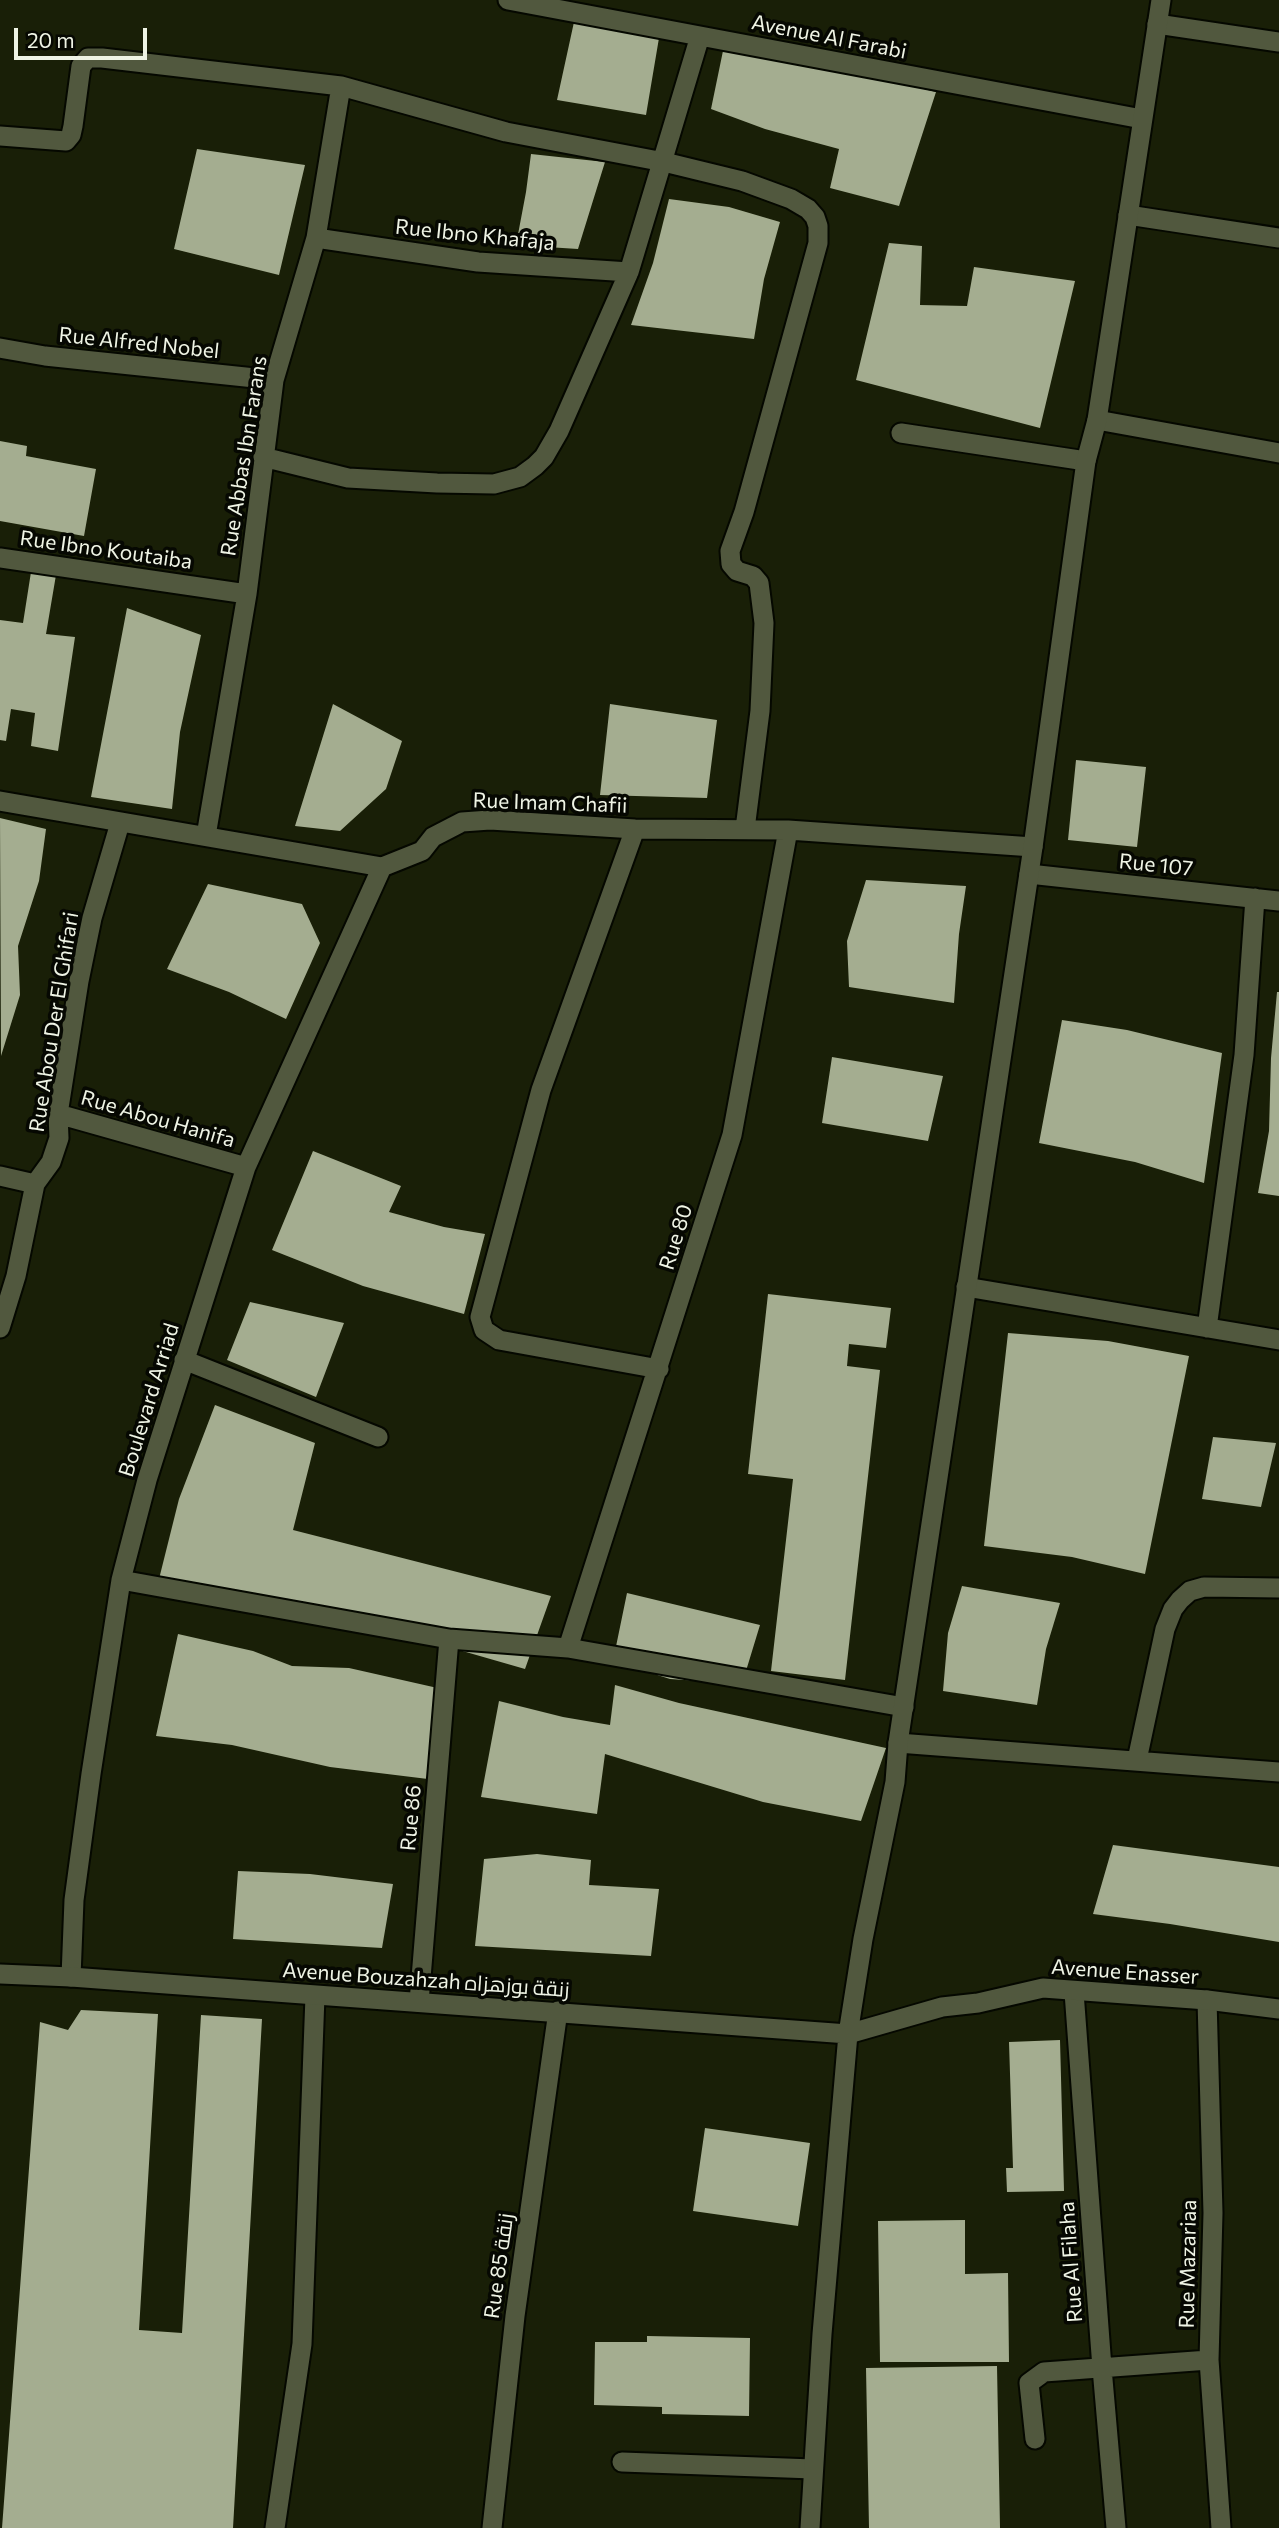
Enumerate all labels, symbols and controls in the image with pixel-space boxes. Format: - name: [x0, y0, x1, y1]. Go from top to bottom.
- street label: Avenue Al Farabi: [749, 10, 909, 64]
- scale bar: [18, 14, 150, 58]
- text: 20 m: [27, 27, 75, 52]
- street label: Rue Ibno Khafaja: [394, 214, 556, 256]
- street label: Rue Alfred Nobel: [57, 322, 221, 364]
- street label: Rue Abbas Ibn Farans: [216, 354, 272, 558]
- street label: Rue Ibno Koutaiba: [18, 525, 194, 575]
- street label: Rue Imam Chafii: [472, 788, 628, 818]
- street label: Rue 107: [1118, 849, 1194, 881]
- street label: Rue Abou Der El Ghifari: [24, 910, 84, 1134]
- street label: Rue Abou Hanifa: [78, 1085, 238, 1153]
- street label: Rue 80: [654, 1201, 698, 1273]
- street label: Boulevard Arriad: [114, 1320, 184, 1480]
- street label: Rue 86: [396, 1784, 426, 1852]
- street label: Avenue Enasser: [1050, 1954, 1200, 1990]
- street label: Avenue Bouzahzah زنقة بوزهزاه: [282, 1957, 570, 2003]
- street label: Rue Mazariaa: [1174, 2199, 1202, 2329]
- street label: Rue Al Filaha: [1054, 2201, 1088, 2323]
- street label: Rue 85 زنقة: [479, 2212, 519, 2320]

